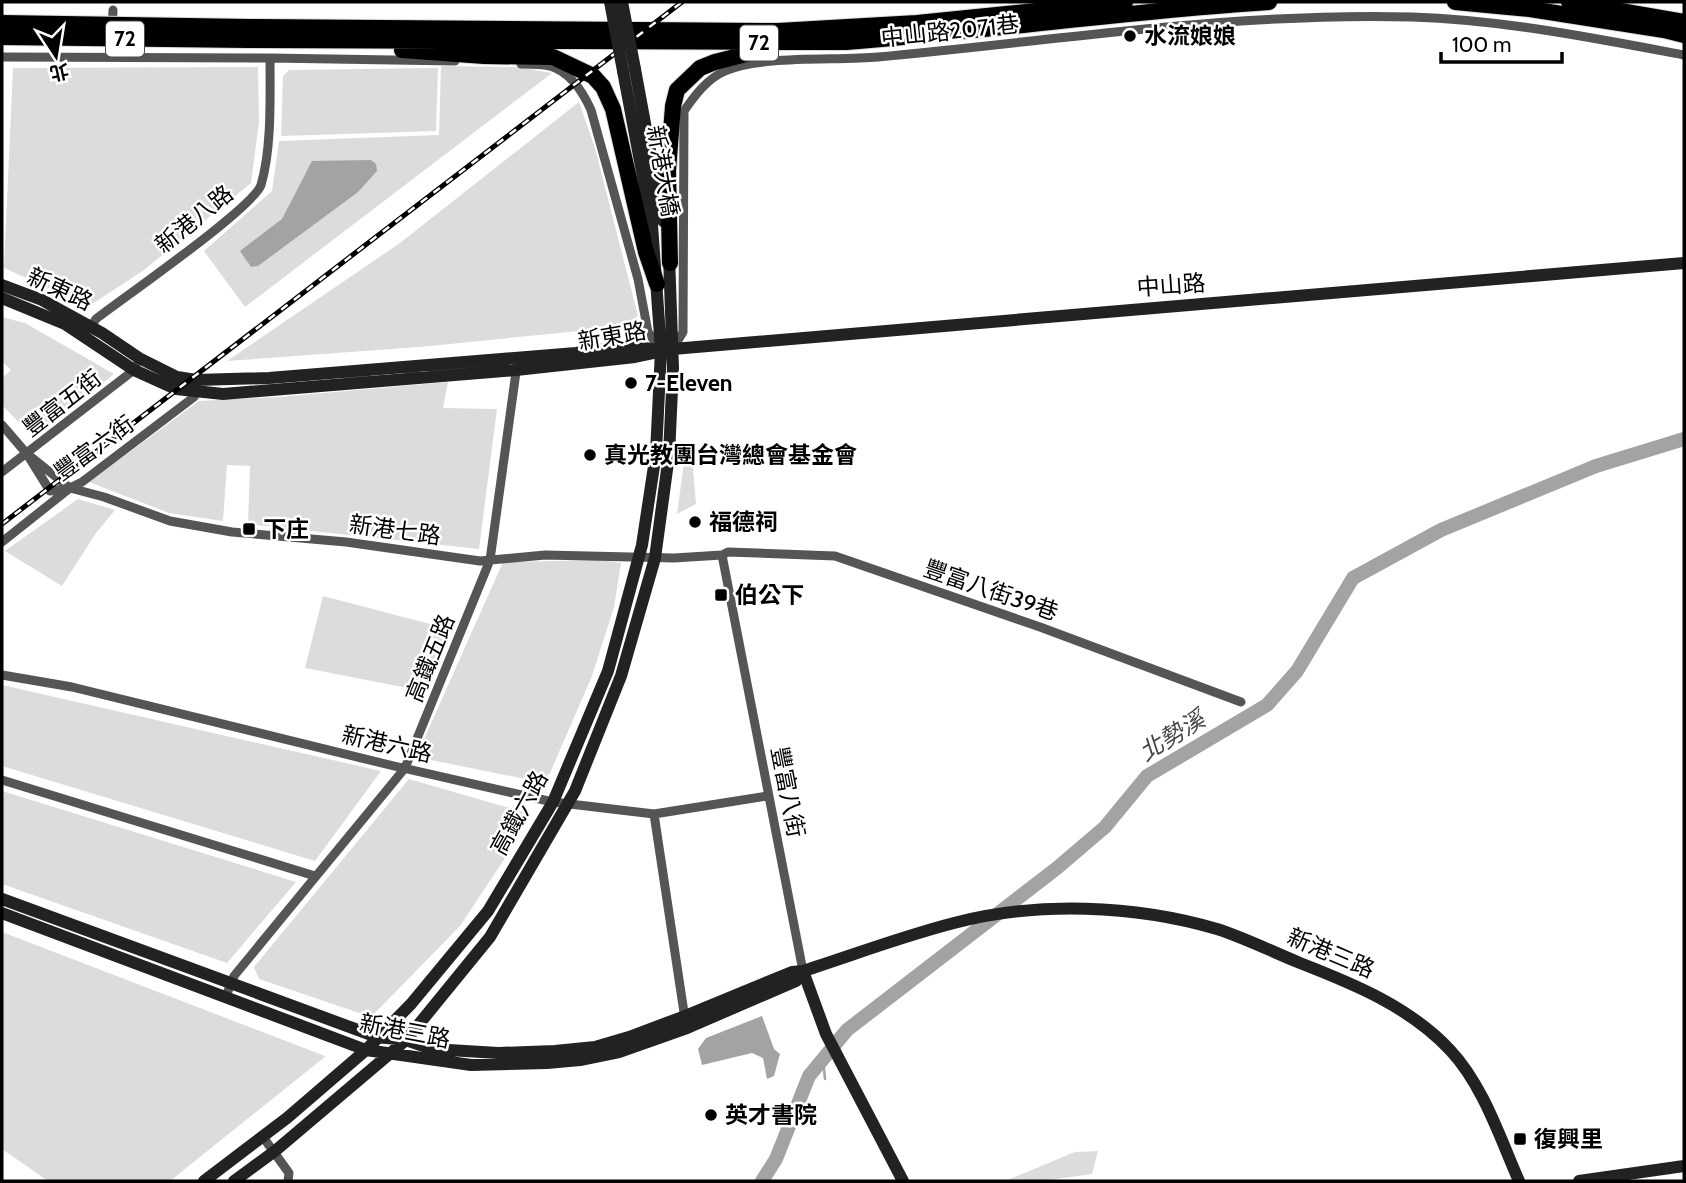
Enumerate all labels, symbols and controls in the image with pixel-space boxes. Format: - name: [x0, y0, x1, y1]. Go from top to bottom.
- street label: 中山路2071巷: [879, 10, 1021, 52]
- north arrow: [21, 21, 91, 91]
- scale bar: [1441, 21, 1562, 65]
- road number: 72: [106, 22, 144, 56]
- place label: 水流娘娘: [1144, 22, 1236, 50]
- road number: 72: [740, 26, 778, 60]
- marker: 水流娘娘: [1122, 28, 1138, 44]
- text: 100 m: [1452, 32, 1511, 57]
- text: 北: [48, 59, 71, 85]
- street label: 新港大橋: [641, 123, 685, 219]
- street label: 新港八路: [149, 179, 239, 259]
- street label: 新東路: [23, 262, 97, 316]
- street label: 中山路: [1136, 269, 1206, 301]
- street label: 新東路: [576, 316, 648, 356]
- street label: 豐富五街: [17, 364, 107, 442]
- place label: 7-Eleven: [645, 369, 732, 397]
- marker: 7-Eleven: [623, 375, 639, 391]
- street label: 豐富六街: [49, 410, 139, 486]
- place label: 真光教團台灣總會基金會: [604, 441, 857, 469]
- marker: 真光教團台灣總會基金會: [582, 447, 598, 463]
- place label: 福德祠: [709, 508, 778, 536]
- street label: 新港七路: [347, 510, 443, 550]
- marker: 福德祠: [687, 514, 703, 530]
- place label: 下庄: [263, 515, 309, 543]
- marker: 下庄: [241, 521, 257, 537]
- street label: 豐富八街39巷: [920, 554, 1062, 626]
- place label: 伯公下: [735, 581, 804, 609]
- marker: 伯公下: [713, 587, 729, 603]
- street label: 高鐵五路: [400, 610, 460, 706]
- water label: 北勢溪: [1134, 703, 1212, 767]
- street label: 新港六路: [339, 720, 435, 768]
- street label: 豐富八街: [765, 744, 811, 840]
- street label: 高鐵六路: [484, 766, 554, 860]
- street label: 新港三路: [1283, 922, 1379, 984]
- street label: 新港三路: [357, 1008, 453, 1054]
- place label: 英才書院: [725, 1101, 817, 1129]
- marker: 英才書院: [703, 1107, 719, 1123]
- place label: 復興里: [1534, 1125, 1603, 1153]
- marker: 復興里: [1512, 1131, 1528, 1147]

